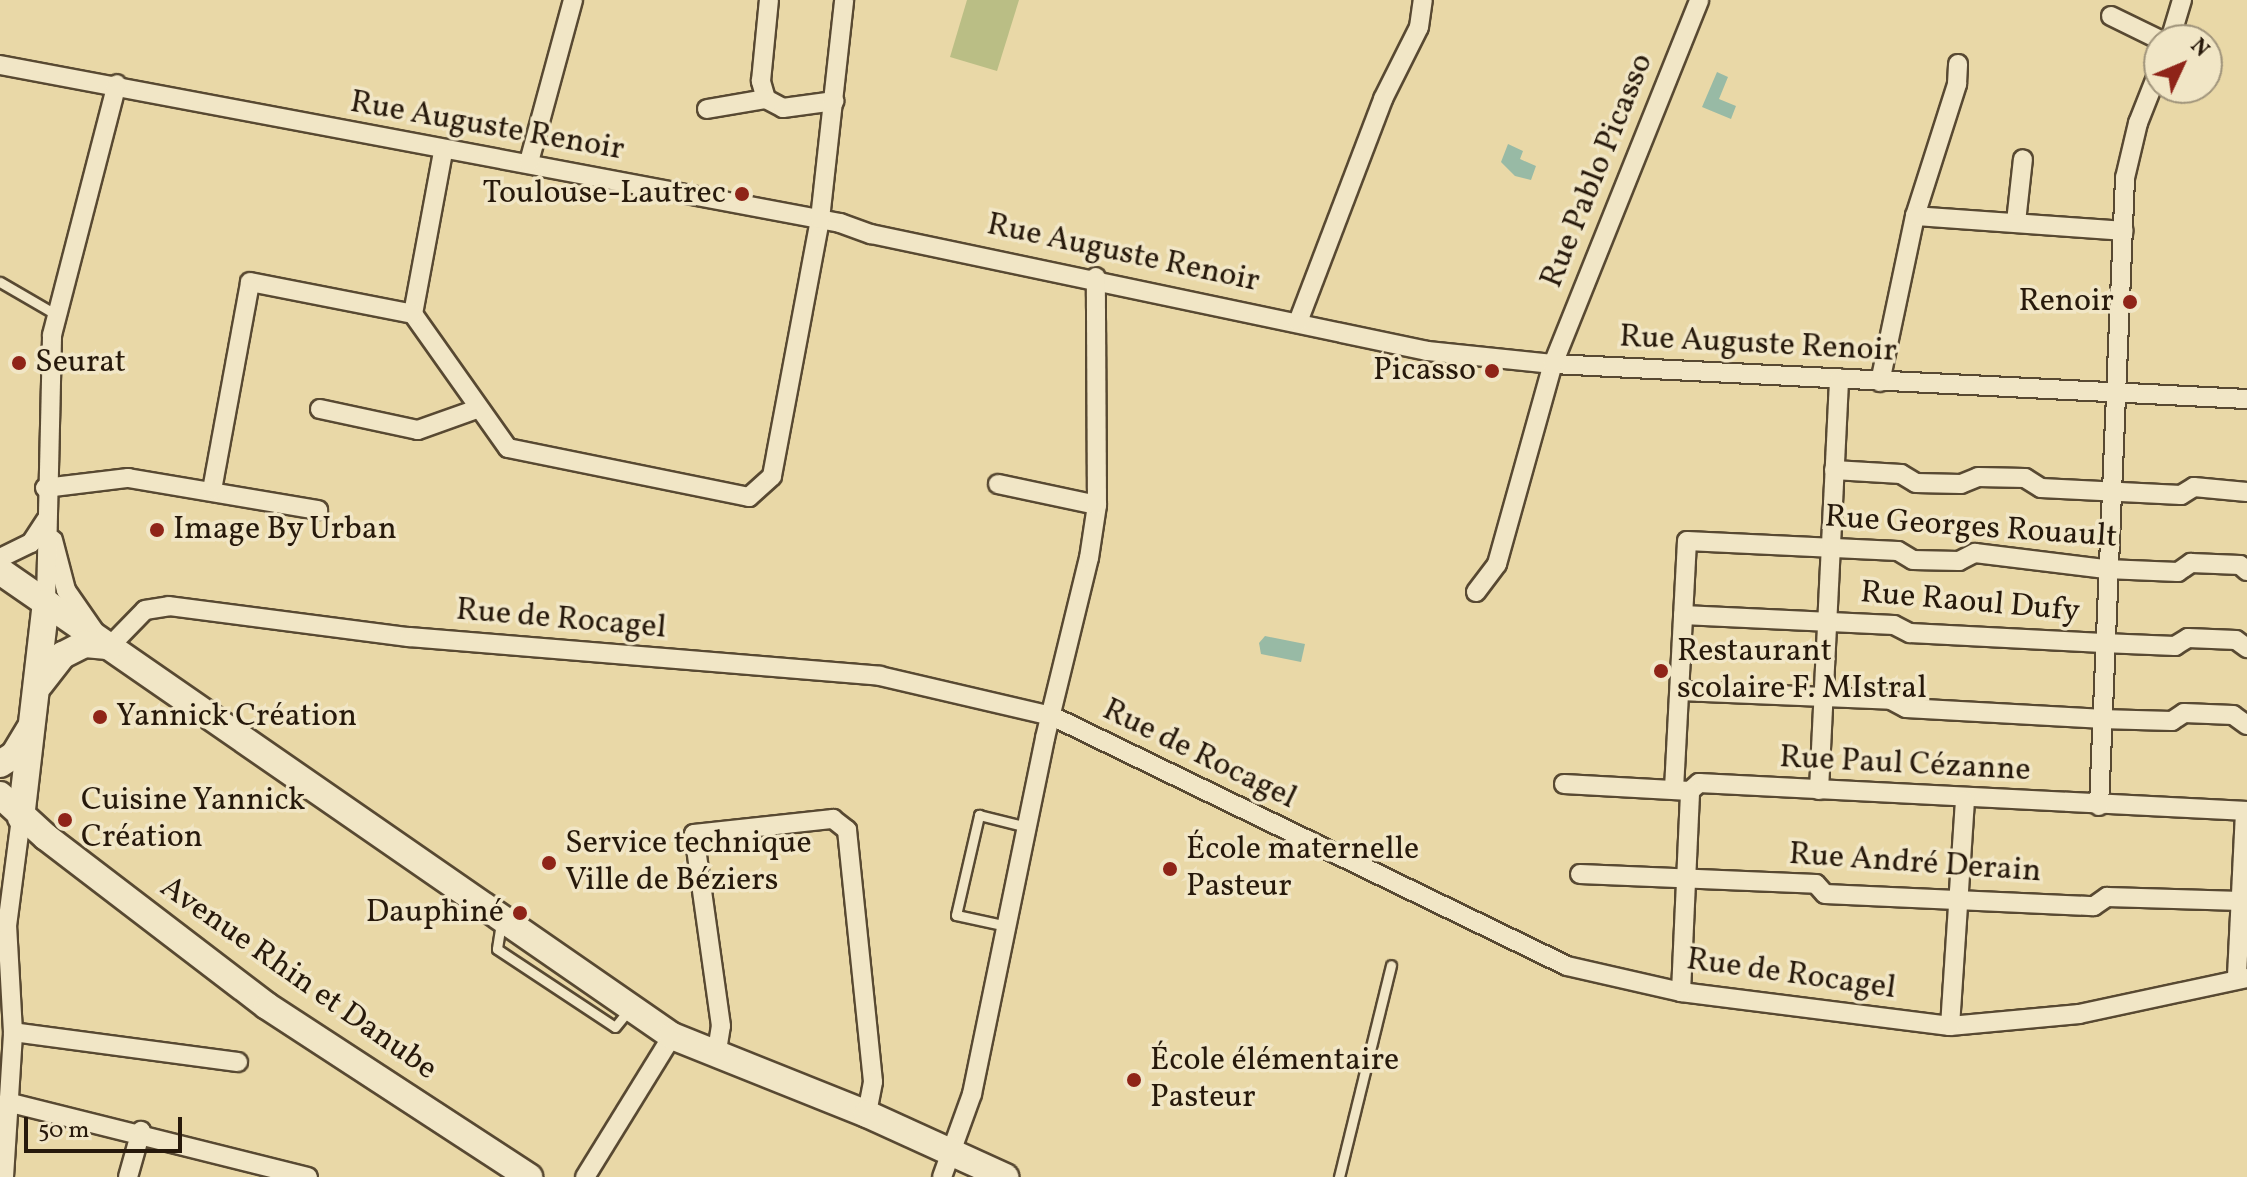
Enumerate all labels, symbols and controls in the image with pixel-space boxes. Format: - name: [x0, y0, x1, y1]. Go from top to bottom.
- north arrow: [2143, 24, 2223, 104]
- text: N: [2182, 32, 2216, 65]
- street label: Rue Pablo Picasso: [1534, 48, 1662, 294]
- street label: Rue Auguste Renoir: [347, 84, 627, 170]
- place label: Toulouse-Lautrec: [482, 175, 726, 213]
- marker: Toulouse-Lautrec: [733, 185, 751, 203]
- street label: Rue Auguste Renoir: [983, 206, 1263, 302]
- place label: Renoir: [2018, 283, 2114, 321]
- marker: Renoir: [2121, 293, 2139, 311]
- street label: Rue Auguste Renoir: [1618, 319, 1898, 371]
- place label: Seurat: [35, 344, 126, 382]
- place label: Picasso: [1373, 352, 1476, 390]
- marker: Seurat: [10, 354, 28, 372]
- marker: Picasso: [1483, 362, 1501, 380]
- street label: Rue Georges Rouault: [1823, 499, 2119, 557]
- place label: Image By Urban: [173, 511, 398, 549]
- marker: Image By Urban: [148, 521, 166, 539]
- street label: Rue Raoul Dufy: [1859, 574, 2081, 632]
- street label: Rue de Rocagel: [454, 592, 668, 648]
- place label: Restaurant scolaire F. MIstral: [1677, 634, 1927, 709]
- marker: Restaurant scolaire F. MIstral: [1652, 662, 1670, 680]
- street label: Rue de Rocagel: [1096, 692, 1302, 818]
- place label: Yannick Création: [116, 698, 357, 736]
- marker: Yannick Création: [91, 708, 109, 726]
- street label: Rue Paul Cézanne: [1778, 739, 2032, 791]
- place label: Cuisine Yannick Création: [81, 783, 306, 858]
- marker: Cuisine Yannick Création: [56, 811, 74, 829]
- place label: Service technique Ville de Béziers: [565, 826, 812, 901]
- place label: École maternelle Pasteur: [1186, 832, 1419, 907]
- street label: Rue André Derain: [1788, 836, 2042, 892]
- marker: Service technique Ville de Béziers: [540, 854, 558, 872]
- marker: École maternelle Pasteur: [1161, 860, 1179, 878]
- street label: Avenue Rhin et Danube: [152, 869, 444, 1089]
- place label: Dauphiné: [366, 894, 504, 932]
- marker: Dauphiné: [511, 904, 529, 922]
- street label: Rue de Rocagel: [1684, 941, 1898, 1009]
- place label: École élémentaire Pasteur: [1150, 1043, 1399, 1118]
- marker: École élémentaire Pasteur: [1125, 1071, 1143, 1089]
- scale bar: [28, 1101, 186, 1151]
- text: 50 m: [38, 1114, 90, 1148]

